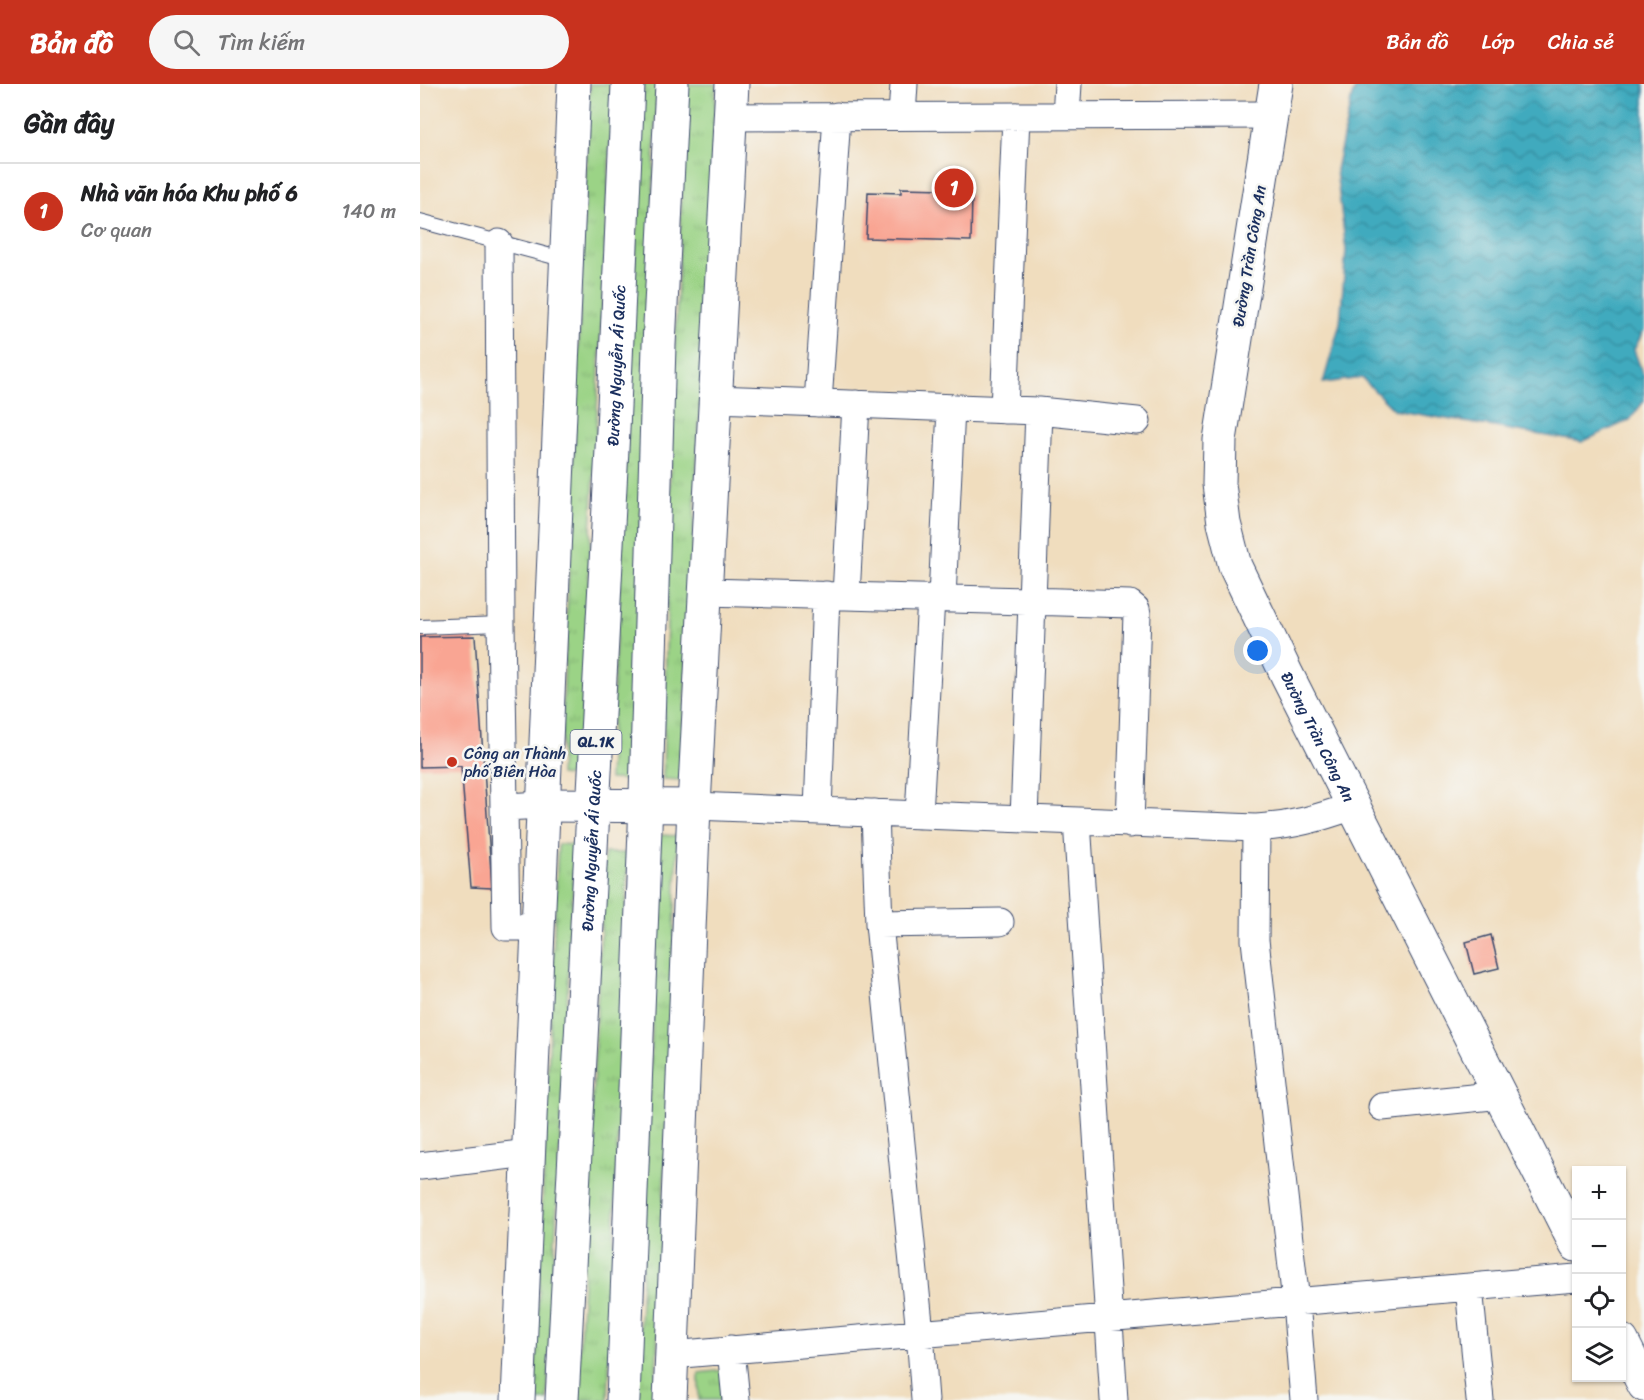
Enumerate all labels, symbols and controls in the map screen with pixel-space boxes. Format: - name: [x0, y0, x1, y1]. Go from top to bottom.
- search box: [149, 15, 569, 69]
- text: Bản đồ: [30, 18, 113, 67]
- text: Tìm kiếm: [218, 23, 305, 62]
- text: Bản đồ: [1386, 23, 1448, 61]
- text: Lớp: [1481, 23, 1515, 61]
- text: Chia sẻ: [1548, 23, 1614, 61]
- icon: search: [170, 26, 203, 59]
- text: Gần đây: [24, 100, 114, 146]
- pin: 1: [934, 166, 974, 210]
- text: Nhà văn hóa Khu phố 6: [81, 174, 298, 213]
- street label: Đường Trần Công An: [1223, 183, 1275, 329]
- text: 1: [39, 194, 48, 229]
- text: 140 m: [342, 194, 396, 229]
- text: Cơ quan: [81, 213, 152, 248]
- street label: Đường Nguyễn Ái Quốc: [598, 284, 634, 447]
- your location: [1243, 636, 1272, 665]
- street label: Đường Trần Công An: [1273, 666, 1364, 807]
- road number: QL.1K: [570, 730, 621, 754]
- place label: Công an Thành phố Biên Hòa: [463, 739, 566, 786]
- marker: Công an Thành phố Biên Hòa: [445, 755, 459, 769]
- street label: Đường Nguyễn Ái Quốc: [572, 770, 610, 932]
- map controls: [1572, 1166, 1626, 1382]
- button: +: [1572, 1166, 1626, 1220]
- button: −: [1572, 1220, 1626, 1274]
- button: locate: [1572, 1274, 1626, 1328]
- button: layers: [1572, 1328, 1626, 1382]

